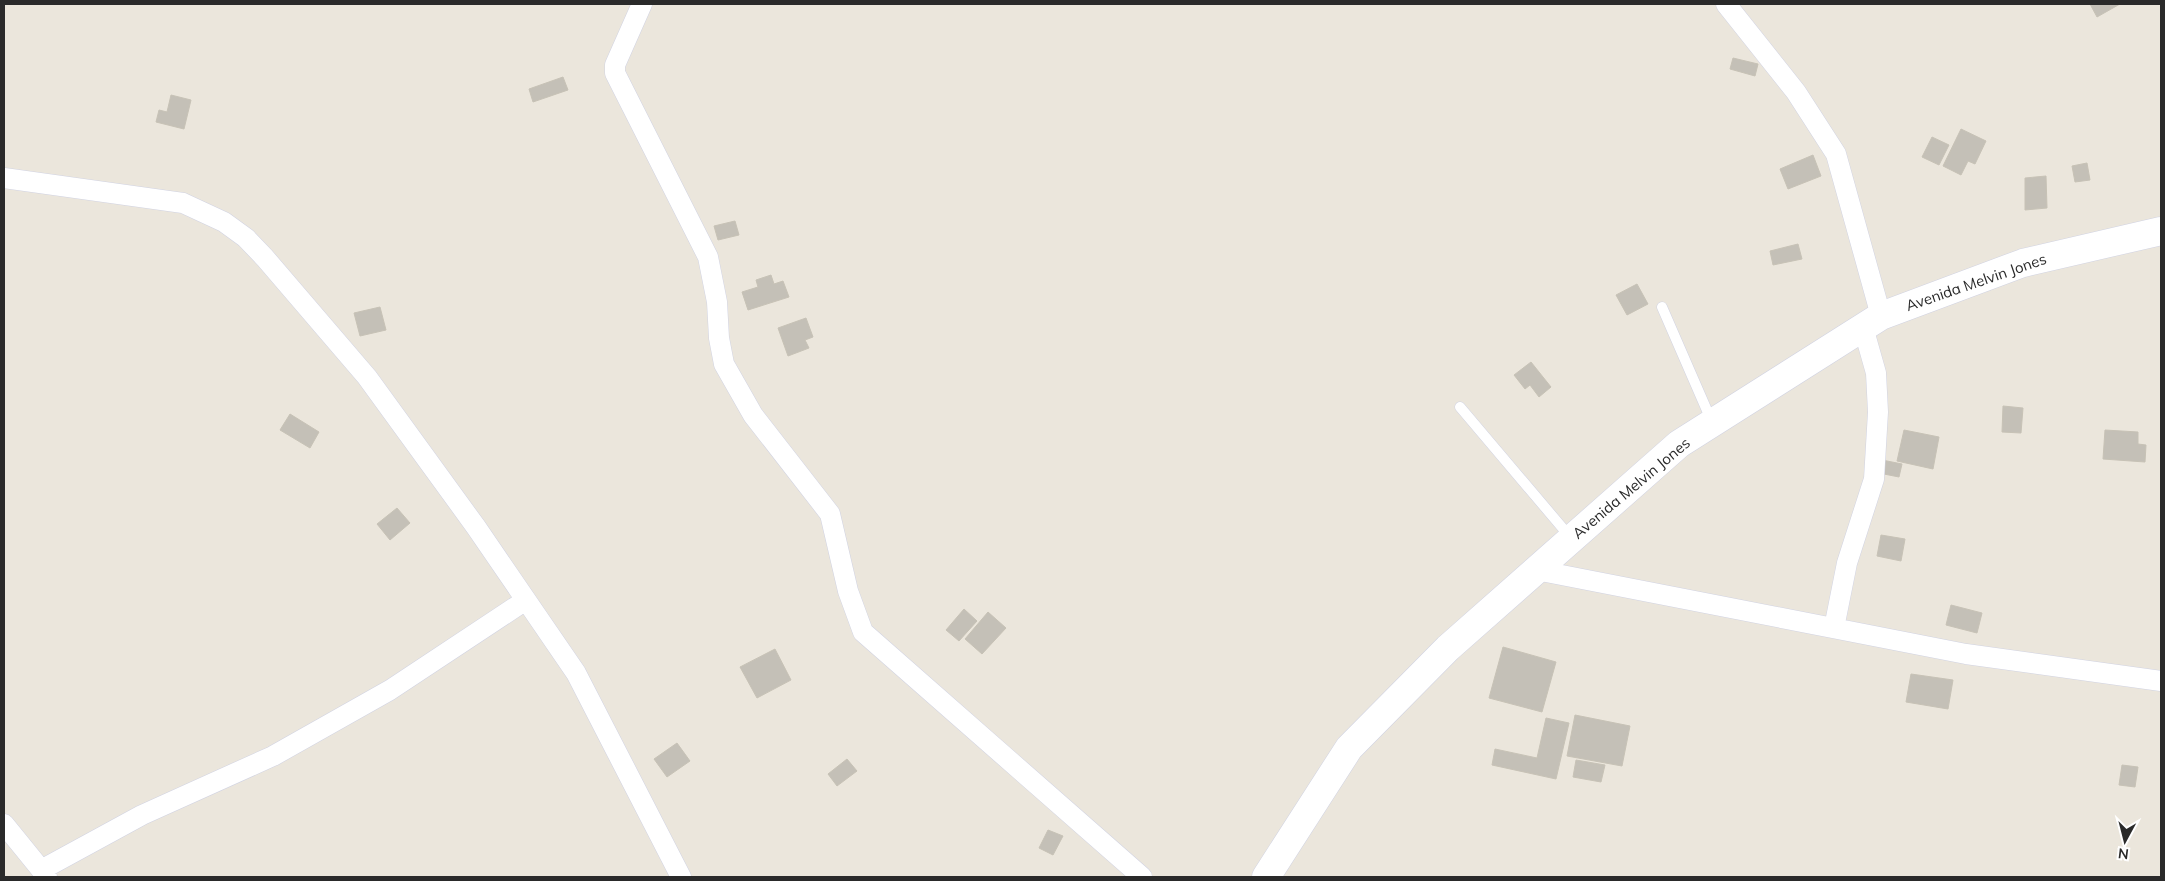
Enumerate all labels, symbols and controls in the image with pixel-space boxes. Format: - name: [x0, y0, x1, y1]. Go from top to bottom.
- street label: Avenida Melvin Jones: [1903, 249, 2049, 315]
- street label: Avenida Melvin Jones: [1568, 433, 1694, 543]
- north arrow: [2100, 816, 2150, 866]
- text: N: [2117, 844, 2130, 863]

